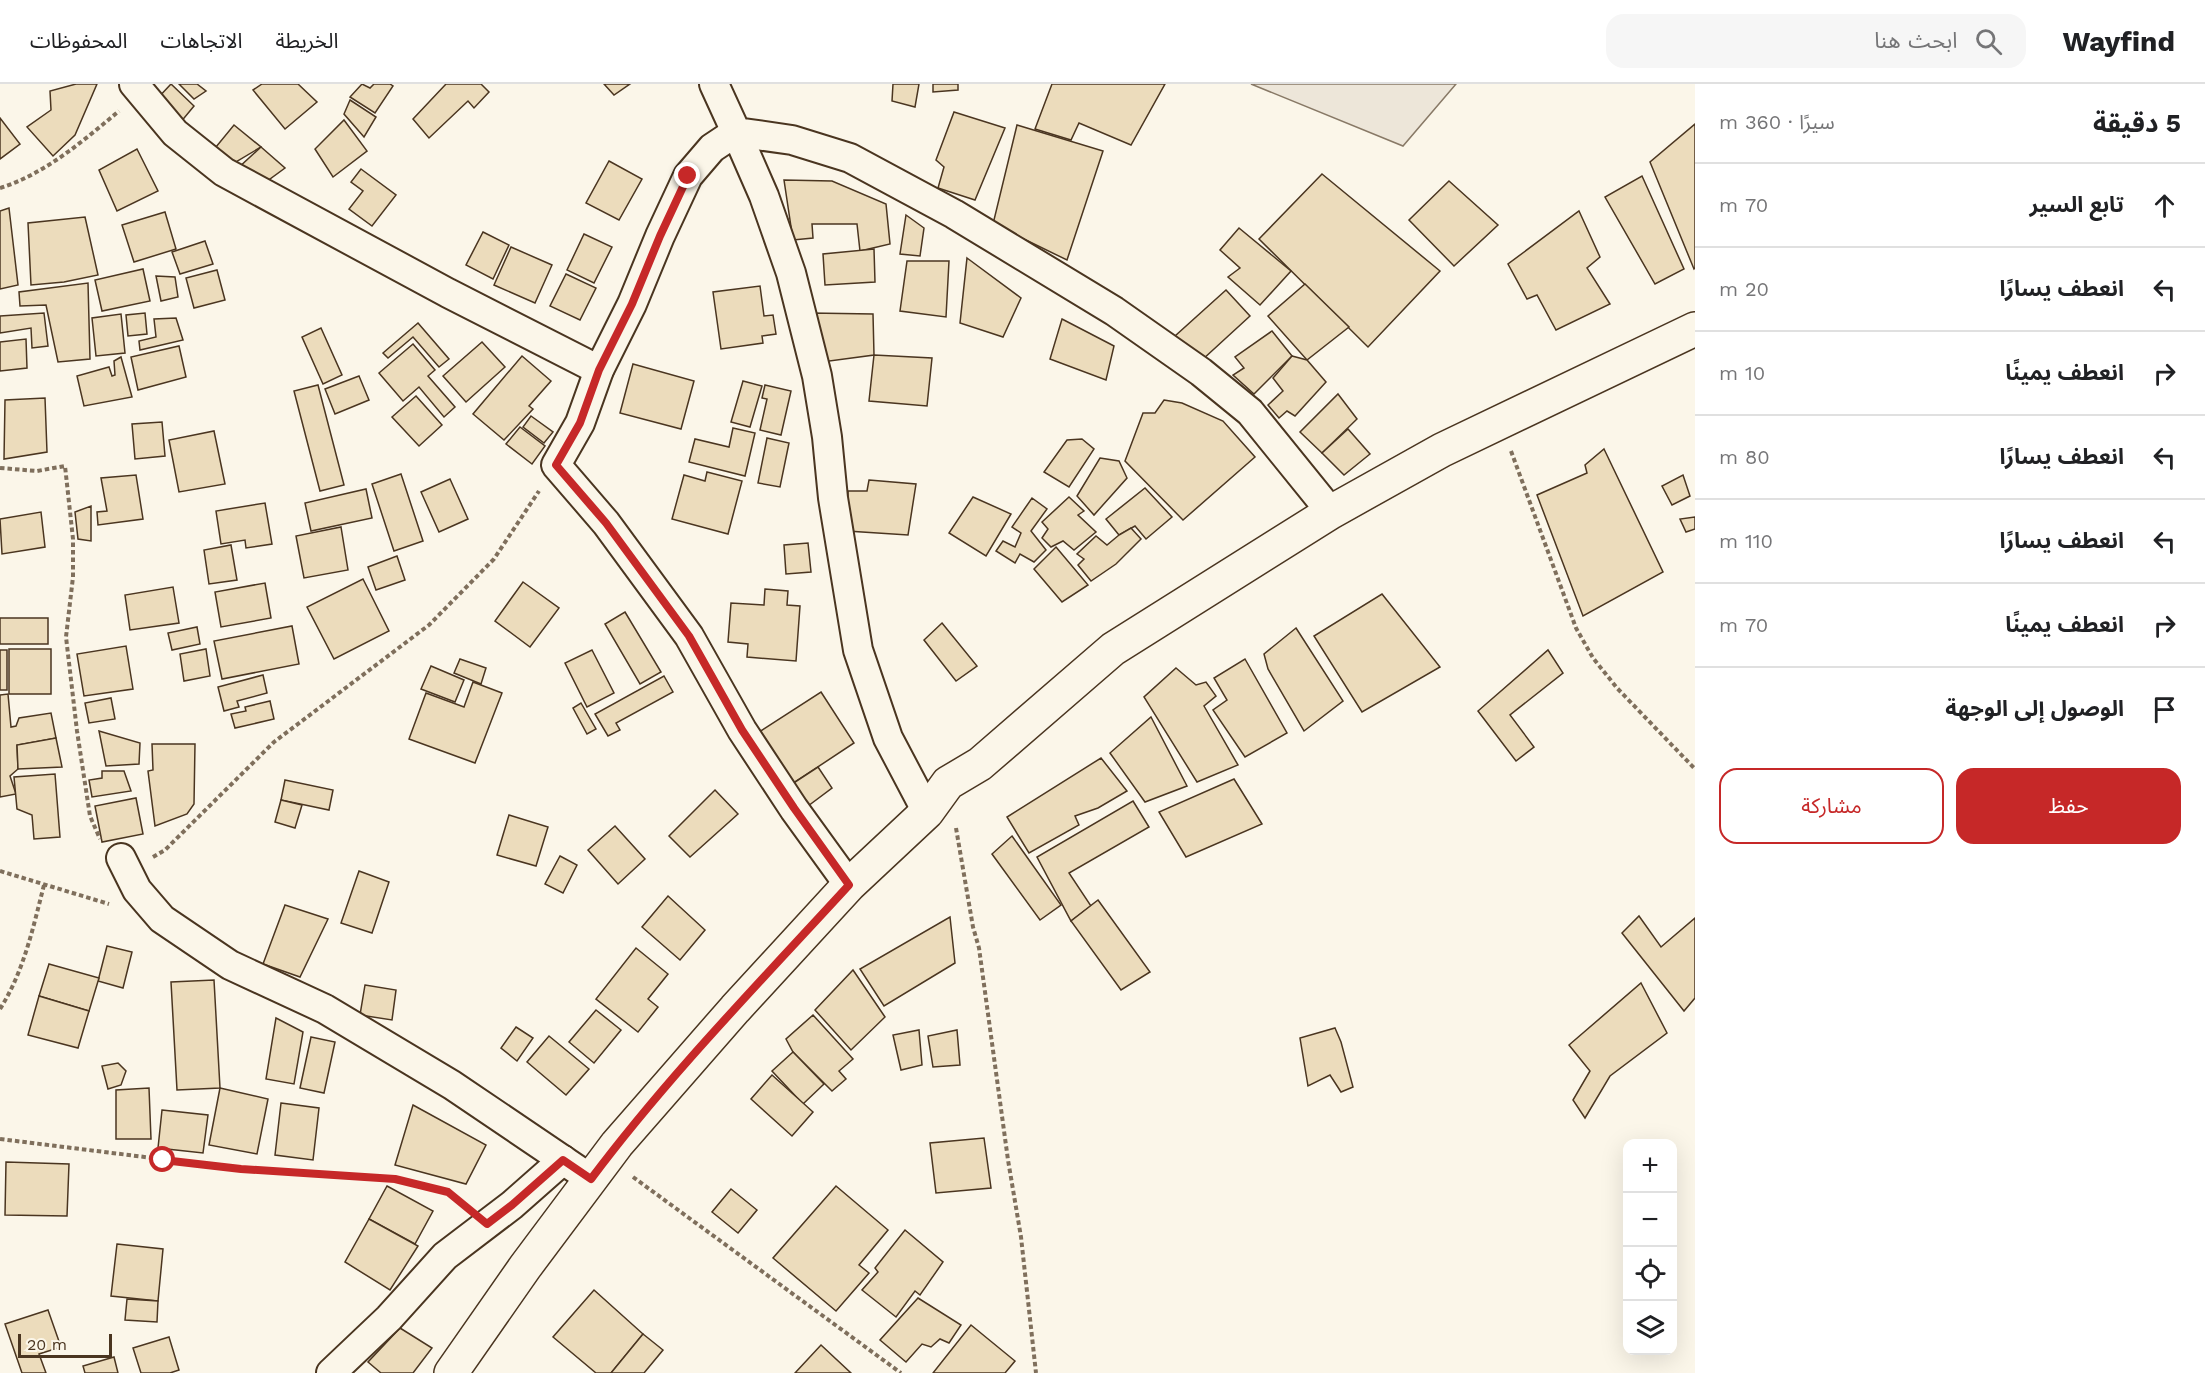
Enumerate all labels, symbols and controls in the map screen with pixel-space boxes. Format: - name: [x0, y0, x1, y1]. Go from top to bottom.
- search box: [1606, 14, 2026, 68]
- icon: search: [1972, 25, 2005, 58]
- text: Wayfind: [2062, 25, 2175, 58]
- text: المحفوظات: [30, 28, 127, 53]
- text: الاتجاهات: [160, 28, 242, 53]
- text: الخريطة: [275, 28, 338, 53]
- text: ابحث هنا: [1874, 28, 1957, 53]
- text: 5 دقيقة: [2093, 108, 2181, 138]
- text: سيرًا · 360 m: [1719, 110, 1835, 134]
- route end: [674, 162, 700, 188]
- icon: ahead: [2148, 189, 2181, 222]
- text: تابع السير: [2029, 192, 2124, 217]
- text: 70 m: [1719, 193, 1768, 217]
- icon: left: [2148, 273, 2181, 306]
- text: انعطف يسارًا: [2000, 276, 2124, 301]
- text: 20 m: [1719, 277, 1769, 301]
- icon: right: [2148, 357, 2181, 390]
- text: انعطف يمينًا: [2005, 360, 2124, 385]
- text: 10 m: [1719, 361, 1765, 385]
- icon: left: [2148, 441, 2181, 474]
- text: انعطف يسارًا: [2000, 444, 2124, 469]
- text: 80 m: [1719, 445, 1770, 469]
- icon: left: [2148, 525, 2181, 558]
- text: انعطف يسارًا: [2000, 528, 2124, 553]
- text: 110 m: [1719, 529, 1773, 553]
- icon: right: [2148, 609, 2181, 642]
- text: انعطف يمينًا: [2005, 612, 2124, 637]
- text: 70 m: [1719, 613, 1768, 637]
- icon: arrive: [2148, 693, 2181, 726]
- text: الوصول إلى الوجهة: [1945, 696, 2124, 721]
- button: مشاركة: [1719, 768, 1944, 844]
- button: حفظ: [1956, 768, 2181, 844]
- map controls: [1623, 1139, 1677, 1355]
- button: +: [1623, 1139, 1677, 1193]
- route start: [149, 1146, 175, 1172]
- button: −: [1623, 1193, 1677, 1247]
- button: locate: [1623, 1247, 1677, 1301]
- button: layers: [1623, 1301, 1677, 1355]
- scale bar: [18, 1331, 112, 1358]
- text: 20 m: [27, 1335, 67, 1354]

